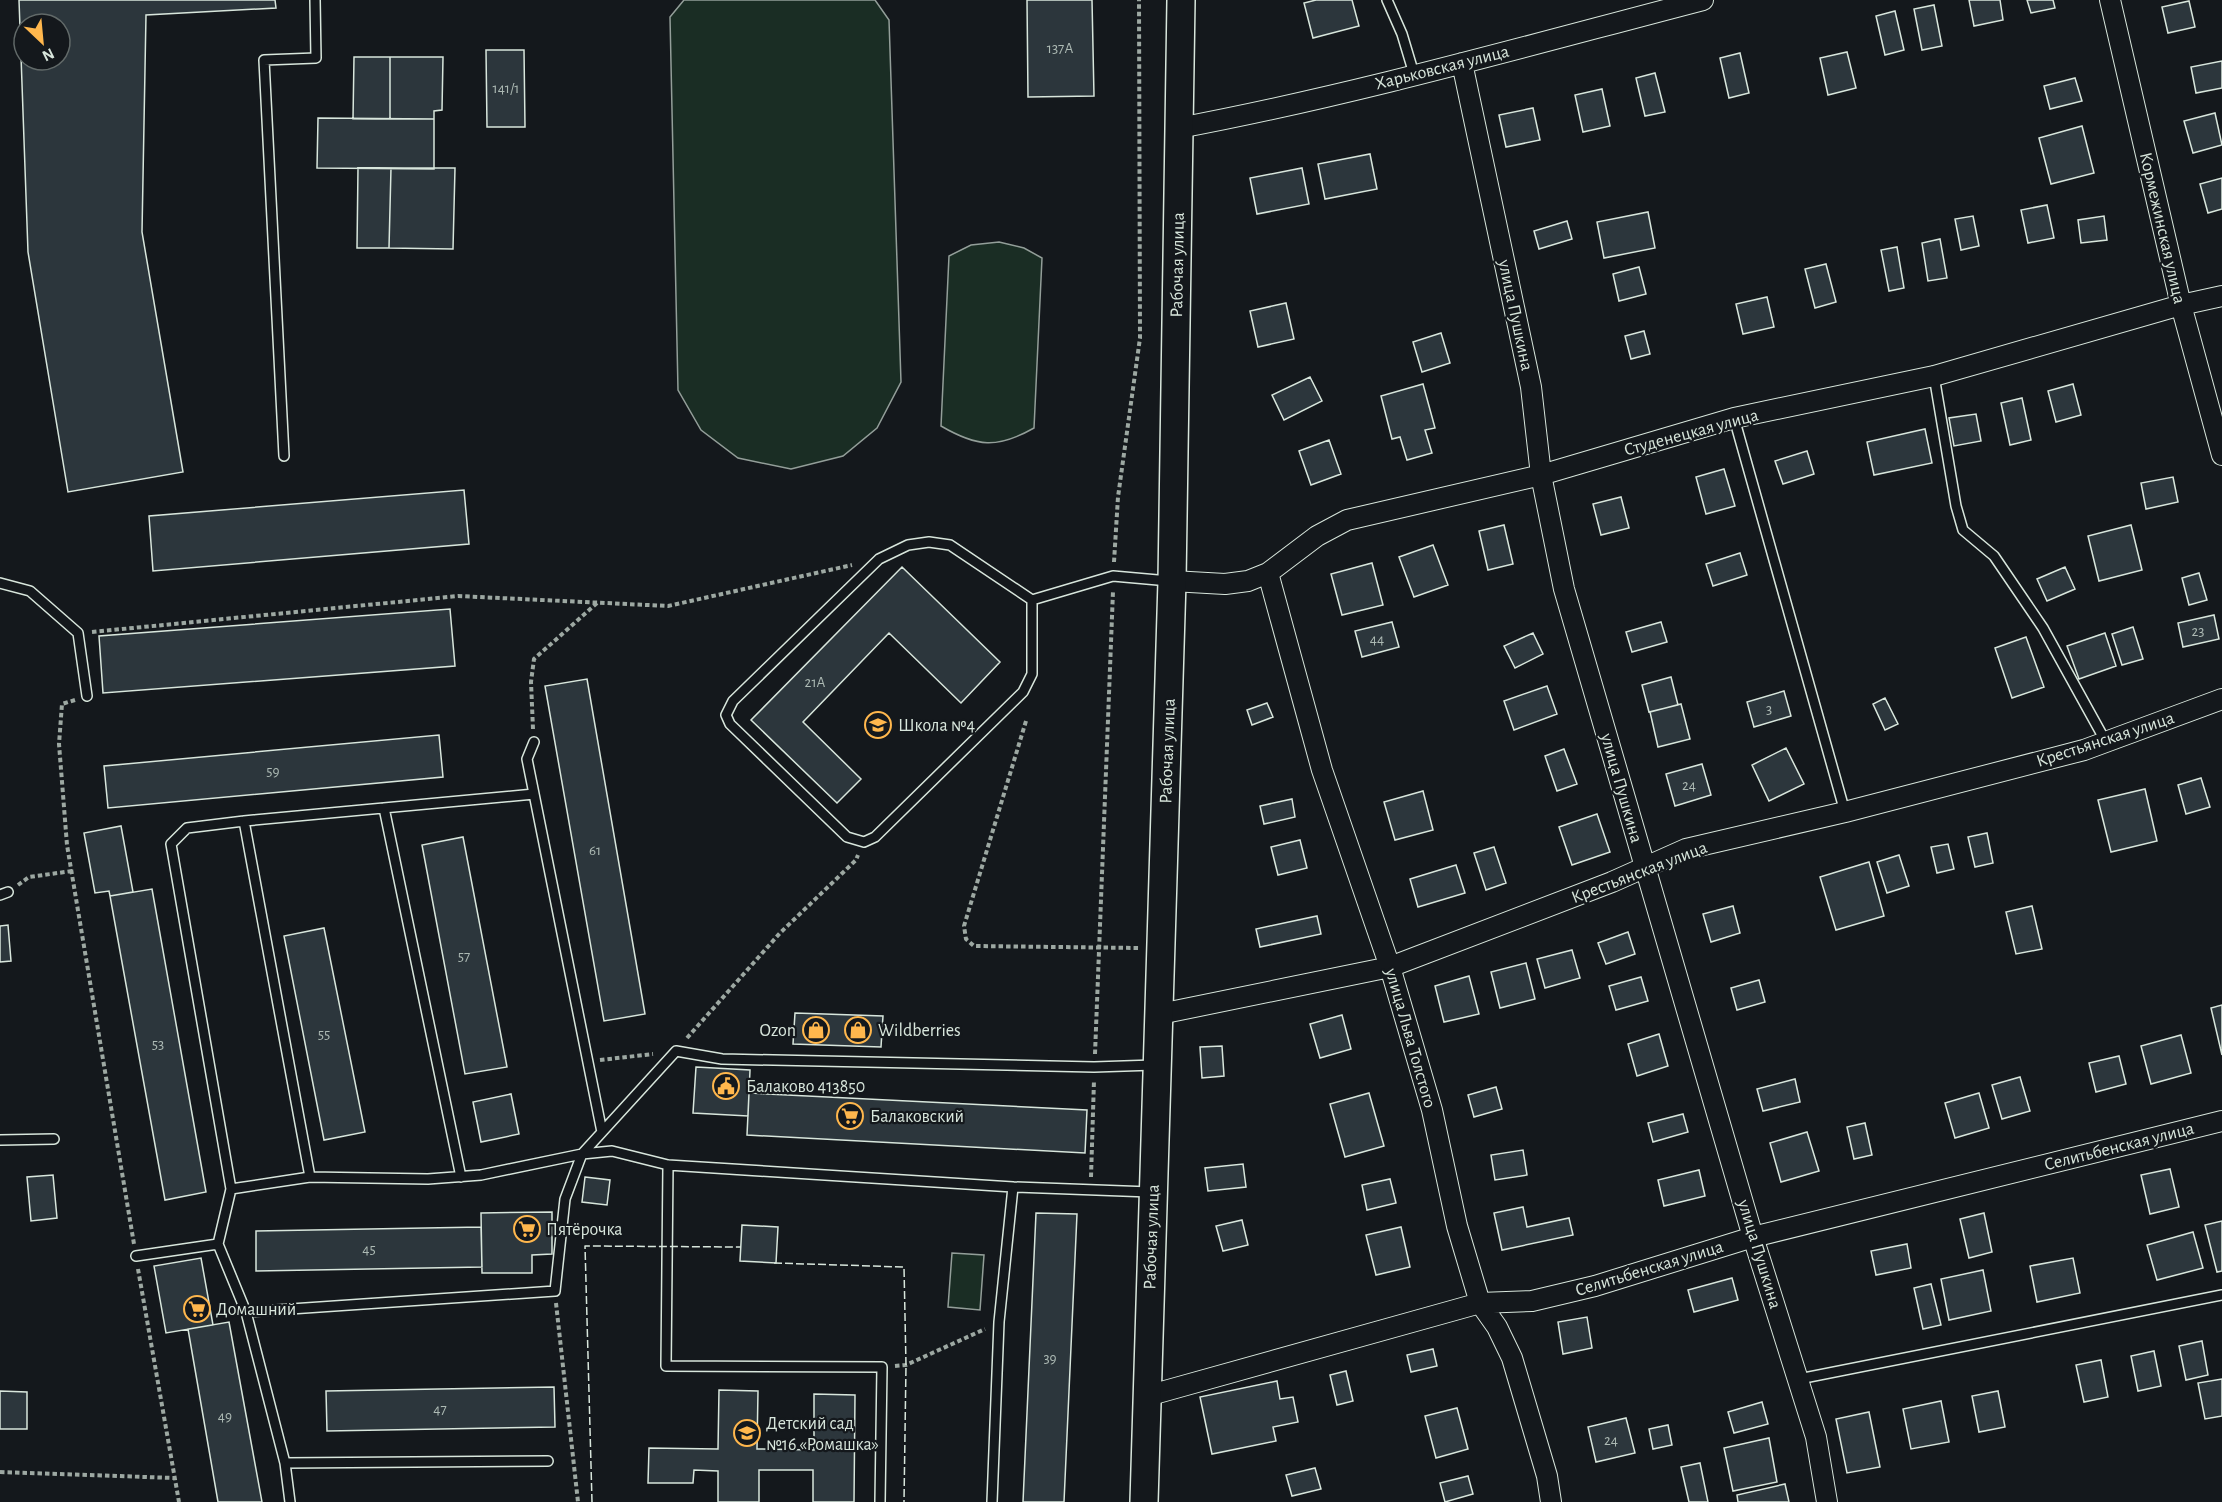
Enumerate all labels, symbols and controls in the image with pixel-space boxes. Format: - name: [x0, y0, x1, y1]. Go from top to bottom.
- north arrow: [12, 12, 72, 72]
- house number: 137А: [1047, 41, 1073, 56]
- street label: Харьковская улица: [1373, 43, 1511, 93]
- text: N: [40, 45, 57, 64]
- house number: 141/1: [492, 81, 520, 96]
- street label: Кормежинская улица: [2136, 151, 2188, 306]
- street label: Рабочая улица: [1167, 212, 1188, 318]
- street label: улица Пушкина: [1494, 257, 1536, 372]
- street label: Студенецкая улица: [1622, 406, 1760, 460]
- house number: 23: [2191, 624, 2205, 639]
- house number: 44: [1370, 632, 1384, 647]
- house number: 21А: [805, 675, 826, 690]
- street label: Рабочая улица: [1156, 698, 1179, 804]
- house number: 3: [1766, 702, 1772, 717]
- street label: Крестьянская улица: [2034, 709, 2177, 771]
- school or university icon: Школа №4: [863, 710, 893, 740]
- place label: Школа №4: [898, 717, 975, 735]
- street label: улица Пушкина: [1597, 731, 1645, 845]
- house number: 59: [266, 764, 280, 779]
- house number: 24: [1682, 778, 1696, 793]
- street label: Крестьянская улица: [1569, 839, 1710, 907]
- house number: 61: [589, 843, 601, 858]
- house number: 57: [458, 949, 470, 964]
- street label: улица Льва Толстого: [1381, 965, 1439, 1110]
- shop icon: Ozon: [801, 1015, 831, 1045]
- shop icon: Wildberries: [843, 1015, 873, 1045]
- place label: Ozon: [759, 1022, 796, 1040]
- place label: Wildberries: [878, 1022, 961, 1040]
- house number: 55: [318, 1027, 330, 1042]
- house number: 53: [152, 1037, 164, 1052]
- public building icon: Балаково 413850: [711, 1071, 741, 1101]
- place label: Балаково 413850: [746, 1078, 865, 1096]
- supermarket icon: Балаковский: [835, 1101, 865, 1131]
- place label: Балаковский: [870, 1108, 964, 1126]
- street label: Селитьбенская улица: [2042, 1119, 2196, 1174]
- street label: Рабочая улица: [1140, 1184, 1163, 1290]
- street label: улица Пушкина: [1734, 1197, 1784, 1311]
- supermarket icon: Пятёрочка: [512, 1214, 542, 1244]
- place label: Пятёрочка: [546, 1221, 623, 1239]
- street label: Селитьбенская улица: [1573, 1237, 1725, 1300]
- house number: 45: [362, 1242, 376, 1257]
- supermarket icon: Домашний: [182, 1294, 212, 1324]
- place label: Домашний: [216, 1301, 296, 1319]
- house number: 39: [1043, 1351, 1057, 1366]
- house number: 47: [433, 1402, 447, 1417]
- house number: 49: [218, 1409, 232, 1424]
- place label: Детский сад №16 «Ромашка»: [766, 1415, 879, 1454]
- school or university icon: Детский сад №16 «Ромашка»: [732, 1418, 762, 1448]
- house number: 24: [1604, 1433, 1618, 1448]

